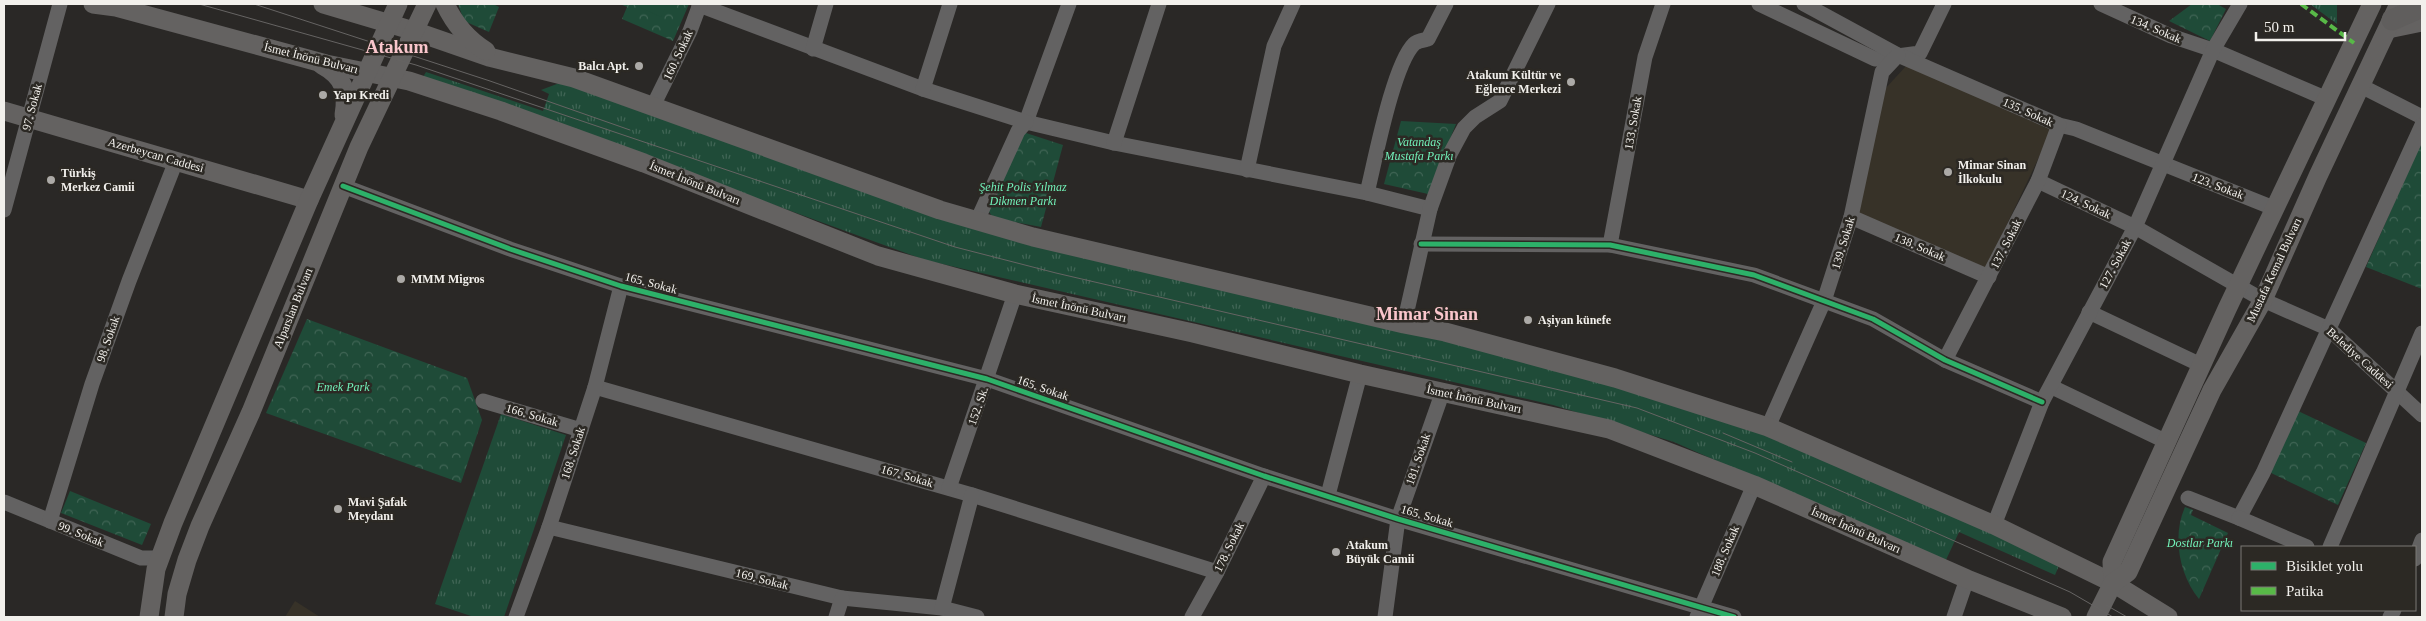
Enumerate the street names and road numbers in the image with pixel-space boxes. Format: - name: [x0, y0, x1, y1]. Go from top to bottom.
- street label: 134. Sokak: [2128, 12, 2184, 46]
- street label: 160. Sokak: [660, 28, 696, 82]
- street label: İsmet İnönü Bulvarı: [262, 40, 360, 77]
- street label: 97. Sokak: [19, 82, 45, 132]
- street label: 133. Sokak: [1621, 95, 1645, 151]
- street label: 135. Sokak: [2000, 95, 2056, 129]
- street label: Azerbeycan Caddesi: [107, 135, 206, 176]
- street label: İsmet İnönü Bulvarı: [648, 158, 743, 208]
- street label: 123. Sokak: [2190, 170, 2246, 202]
- street label: 124. Sokak: [2059, 186, 2113, 222]
- street label: 139. Sokak: [1828, 215, 1858, 271]
- street label: Mustafa Kemal Bulvarı: [2244, 215, 2305, 324]
- street label: 137. Sokak: [1988, 217, 2024, 271]
- street label: 138. Sokak: [1892, 230, 1948, 264]
- street label: 127. Sokak: [2096, 237, 2134, 291]
- street label: Alparslan Bulvarı: [270, 265, 316, 350]
- street label: 165. Sokak: [623, 269, 679, 297]
- street label: İsmet İnönü Bulvarı: [1030, 291, 1128, 325]
- street label: 98. Sokak: [94, 314, 122, 364]
- street label: Belediye Caddesi: [2324, 325, 2397, 392]
- street label: 165. Sokak: [1015, 373, 1071, 403]
- street label: İsmet İnönü Bulvarı: [1425, 382, 1523, 416]
- street label: 152. Sk.: [965, 385, 991, 427]
- street label: 166. Sokak: [504, 401, 560, 429]
- street label: 168. Sokak: [558, 425, 588, 481]
- street label: 181. Sokak: [1403, 431, 1433, 487]
- street label: 167. Sokak: [879, 462, 935, 490]
- street label: 165. Sokak: [1399, 502, 1455, 530]
- street label: İsmet İnönü Bulvarı: [1809, 504, 1904, 556]
- street label: 99. Sokak: [56, 519, 106, 549]
- street label: 178. Sokak: [1211, 520, 1247, 574]
- street label: 188. Sokak: [1708, 523, 1742, 579]
- street label: 169. Sokak: [734, 566, 790, 592]

